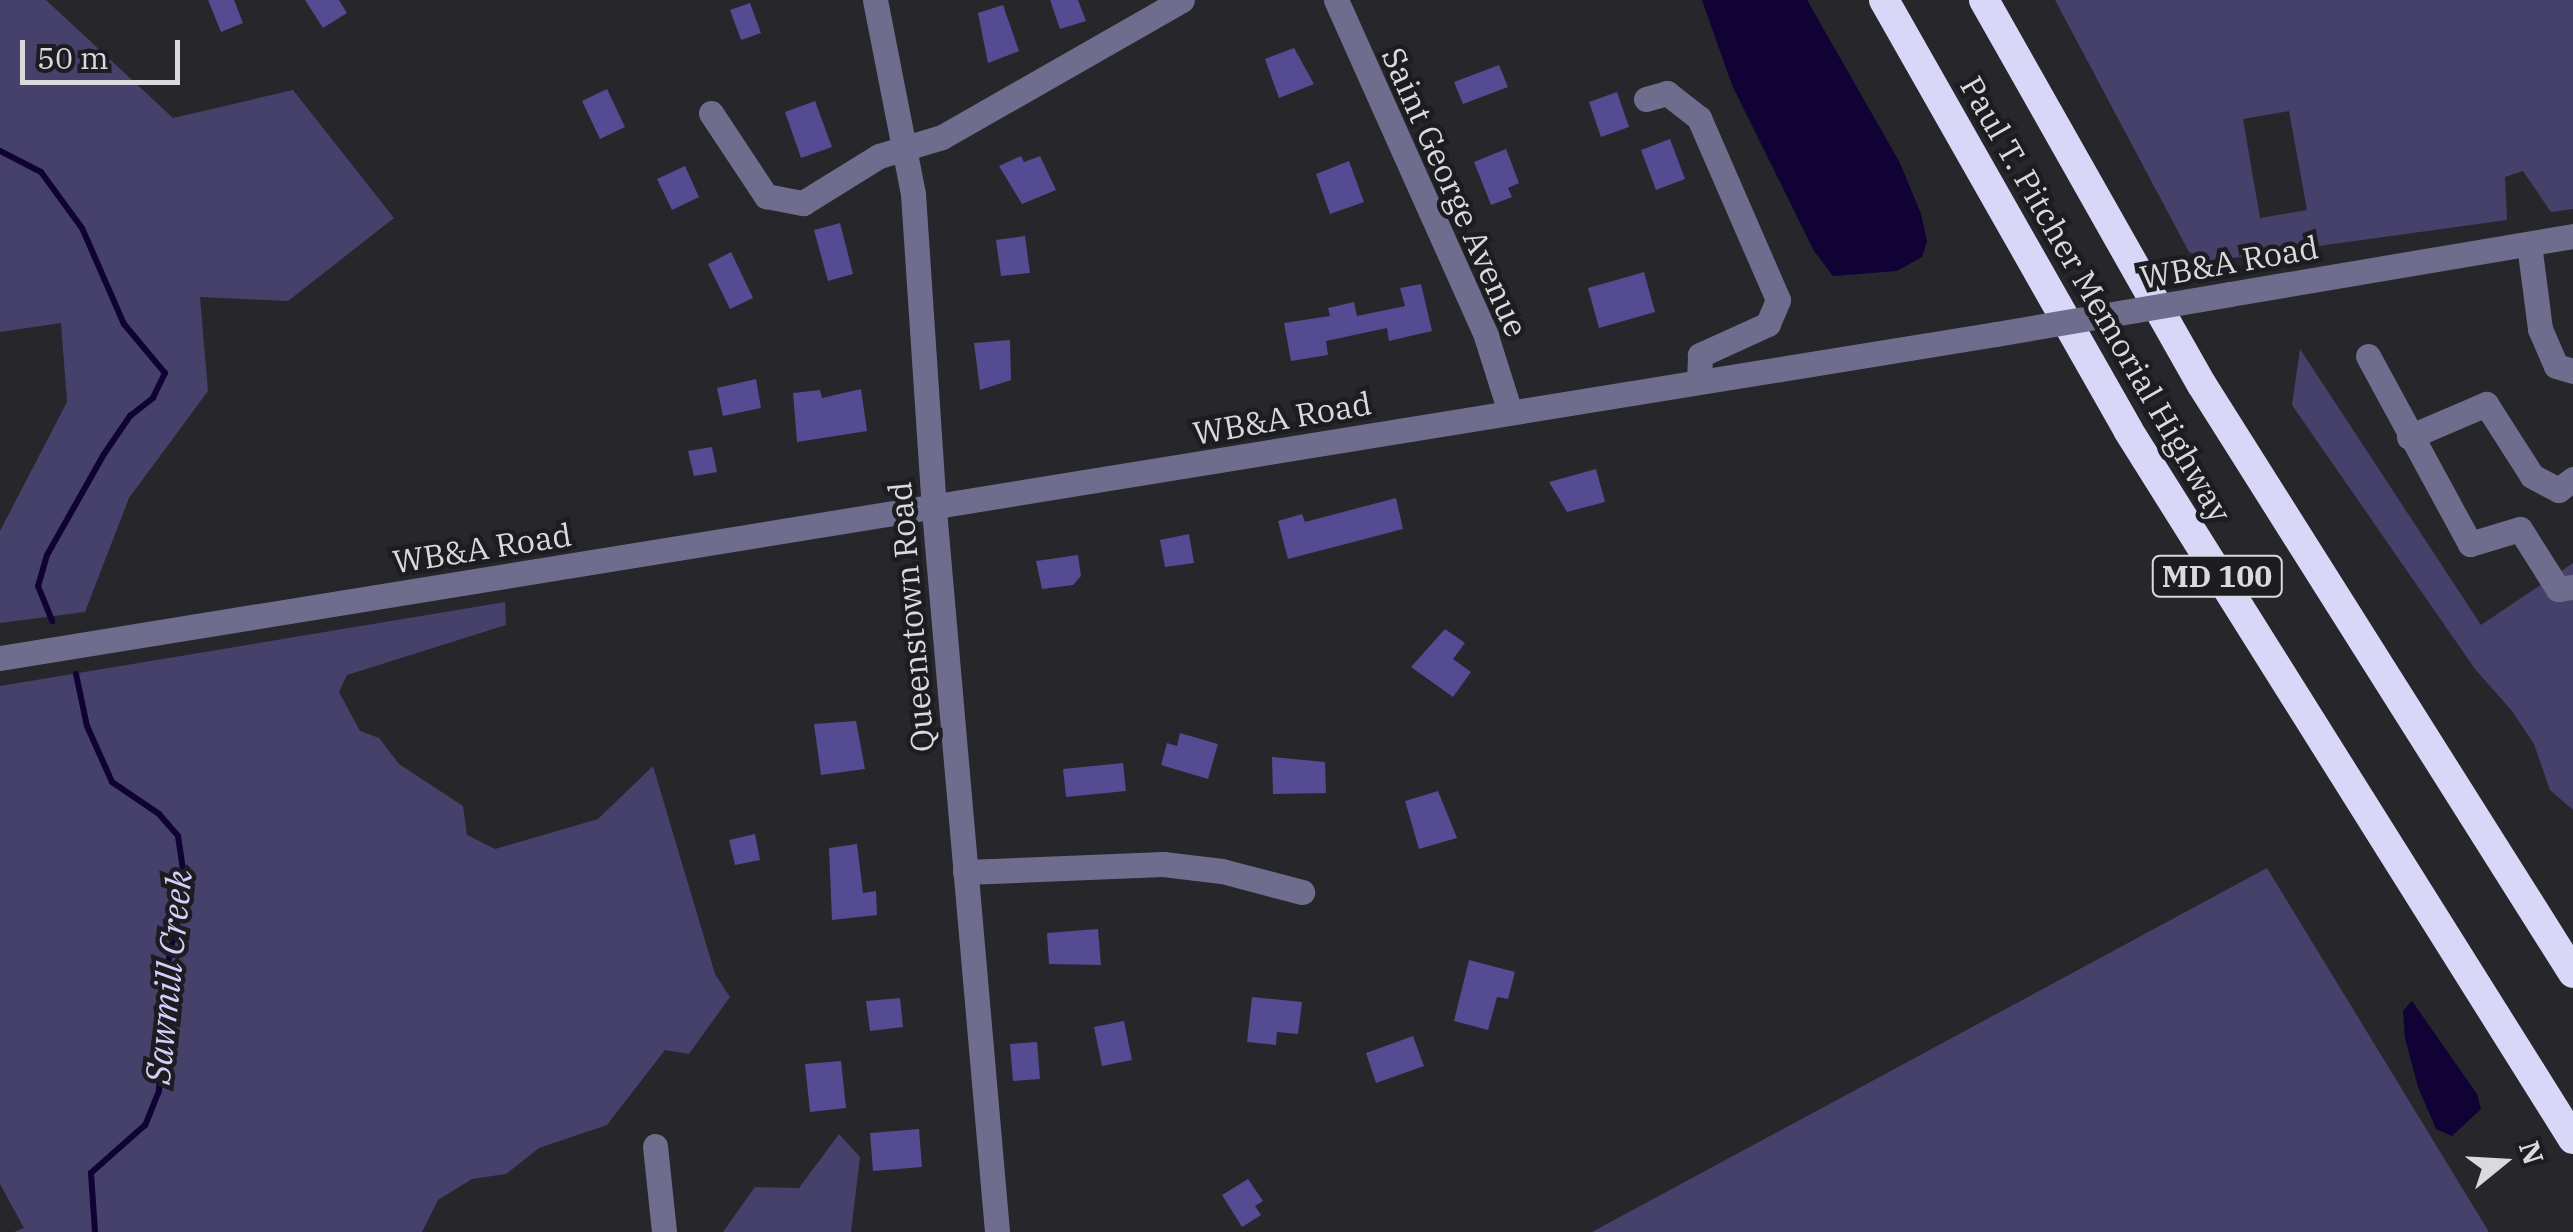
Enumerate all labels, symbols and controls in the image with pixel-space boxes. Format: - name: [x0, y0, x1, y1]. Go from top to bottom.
- scale bar: [25, 20, 185, 82]
- text: 50 m: [37, 38, 109, 77]
- street label: Saint George Avenue: [1374, 42, 1536, 342]
- street label: Paul T. Pitcher Memorial Highway: [1952, 69, 2240, 529]
- street label: WB&A Road: [2137, 227, 2321, 297]
- street label: WB&A Road: [1190, 383, 1374, 453]
- street label: Queenstown Road: [880, 480, 942, 754]
- street label: WB&A Road: [390, 515, 574, 581]
- road number: MD 100: [2150, 551, 2284, 601]
- water label: Sawmill Creek: [136, 868, 200, 1086]
- north arrow: [2453, 1112, 2553, 1212]
- text: N: [2511, 1136, 2553, 1169]

